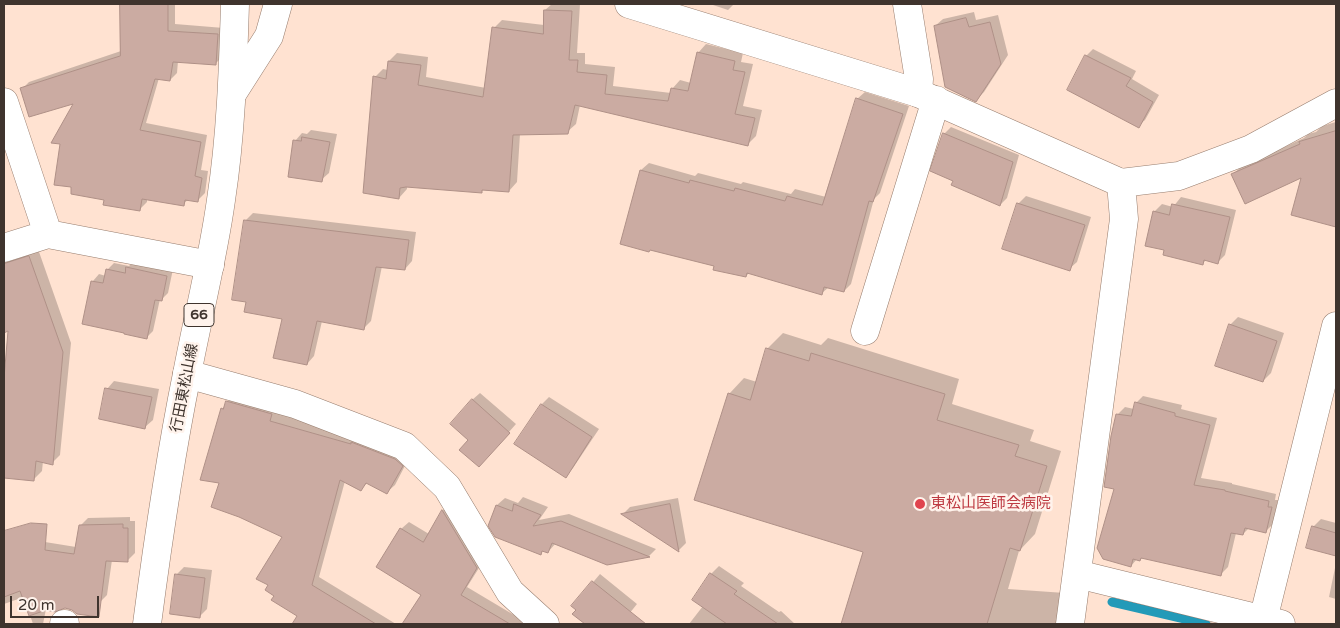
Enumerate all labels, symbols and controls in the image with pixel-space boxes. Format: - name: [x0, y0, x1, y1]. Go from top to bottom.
- road number: 66: [184, 304, 214, 326]
- street label: 行田東松山線: [168, 342, 202, 434]
- place label: 東松山医師会病院: [931, 495, 1051, 513]
- marker: 東松山医師会病院: [913, 497, 927, 511]
- scale bar: [12, 586, 101, 618]
- text: 20 m: [18, 596, 55, 614]

